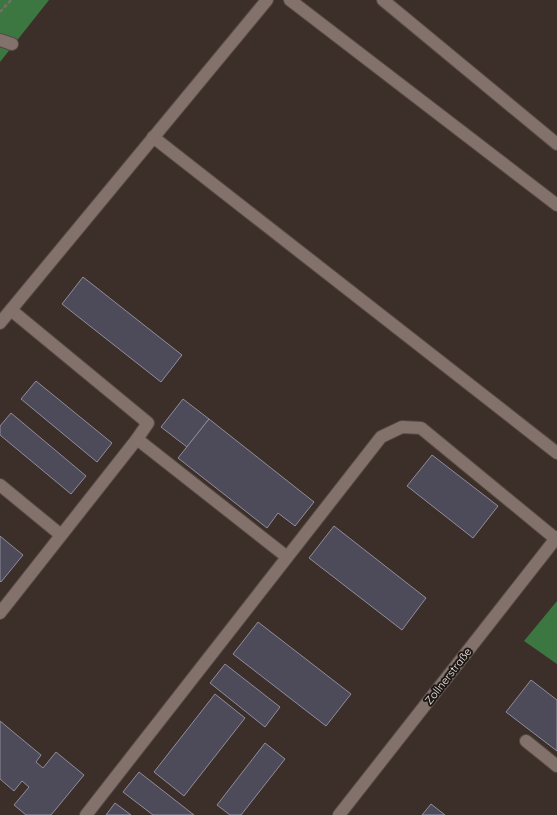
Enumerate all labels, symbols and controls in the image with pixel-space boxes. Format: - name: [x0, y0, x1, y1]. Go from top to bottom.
- street label: Zollnerstraße: [422, 645, 474, 707]

